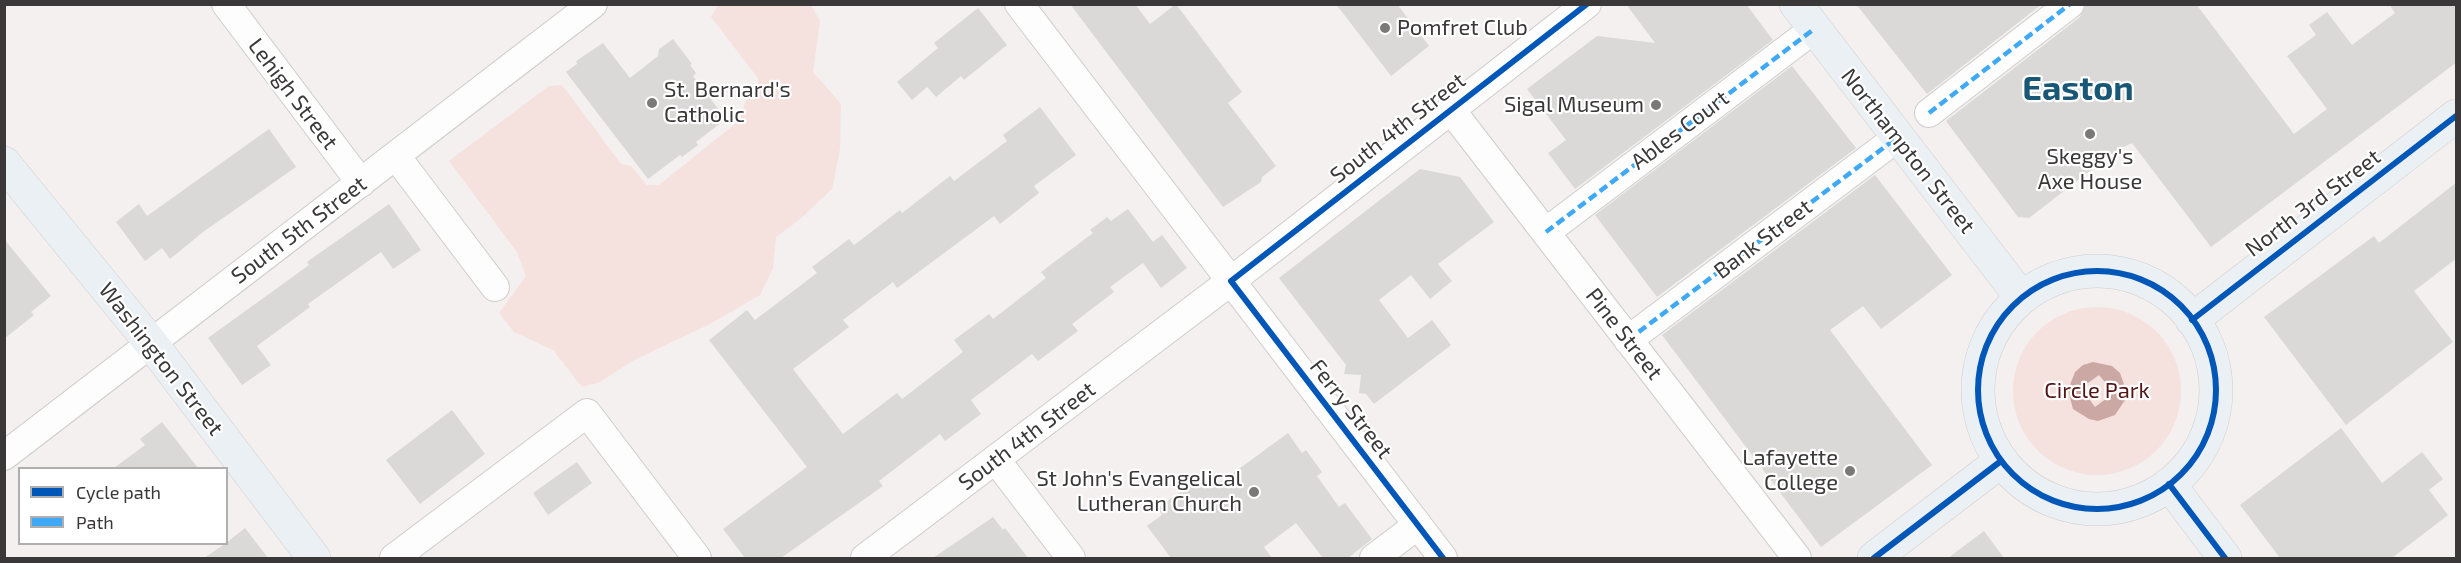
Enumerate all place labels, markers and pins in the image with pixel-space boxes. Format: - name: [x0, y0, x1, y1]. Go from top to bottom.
- place label: Pomfret Club: [1397, 15, 1528, 41]
- marker: Pomfret Club: [1378, 21, 1392, 35]
- place label: St. Bernard's Catholic: [664, 77, 791, 128]
- place label: Sigal Museum: [1504, 92, 1644, 118]
- marker: St. Bernard's Catholic: [645, 96, 659, 110]
- marker: Sigal Museum: [1649, 98, 1663, 112]
- marker: Skeggy's Axe House: [2083, 127, 2097, 141]
- place label: Skeggy's Axe House: [2038, 144, 2142, 196]
- place label: Lafayette College: [1742, 445, 1838, 496]
- marker: Lafayette College: [1843, 464, 1857, 478]
- place label: St John's Evangelical Lutheran Church: [1036, 466, 1242, 518]
- marker: St John's Evangelical Lutheran Church: [1247, 485, 1261, 499]

